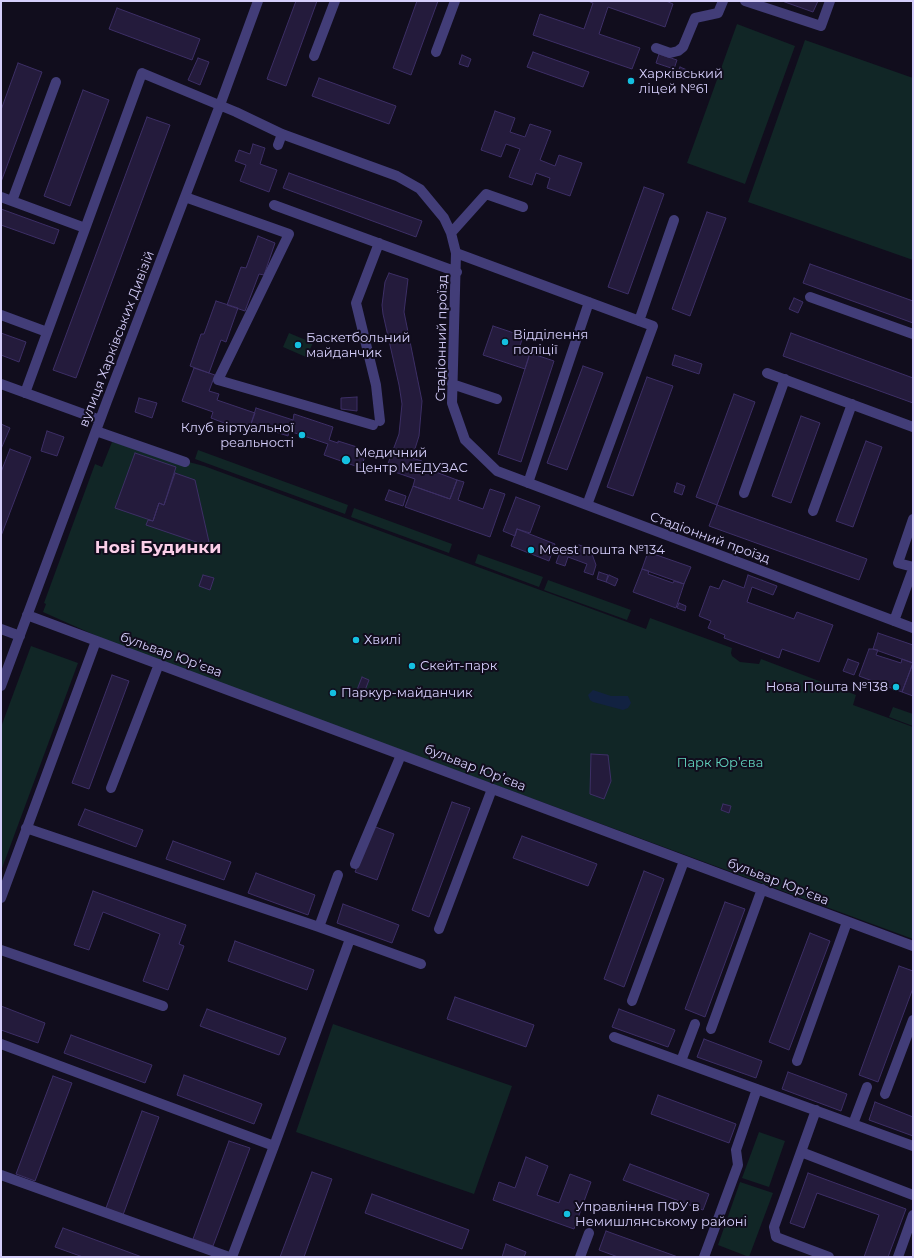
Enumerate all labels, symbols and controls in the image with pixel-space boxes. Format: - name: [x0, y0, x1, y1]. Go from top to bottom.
- place label: Харківський ліцей №61: [639, 66, 723, 97]
- marker: Харківський ліцей №61: [626, 76, 636, 86]
- street label: вулиця Харківських Дивізій: [76, 249, 158, 429]
- street label: Стадіонний проїзд: [433, 274, 451, 402]
- place label: Відділення поліції: [513, 327, 588, 358]
- place label: Баскетбольний майданчик: [306, 330, 411, 361]
- marker: Відділення поліції: [500, 337, 510, 347]
- marker: Баскетбольний майданчик: [293, 340, 303, 350]
- place label: Клуб віртуальної реальності: [181, 420, 294, 451]
- marker: Клуб віртуальної реальності: [297, 430, 307, 440]
- place label: Медичний Центр МЕДУЗАС: [355, 445, 468, 476]
- marker: Медичний Центр МЕДУЗАС: [340, 454, 352, 466]
- street label: Стадіонний проїзд: [648, 509, 772, 567]
- district label: Нові Будинки: [95, 538, 221, 558]
- place label: Meest пошта №134: [539, 542, 665, 558]
- marker: Meest пошта №134: [526, 545, 536, 555]
- street label: бульвар Юрʼєва: [118, 629, 224, 681]
- place label: Хвилі: [364, 632, 401, 648]
- marker: Хвилі: [351, 635, 361, 645]
- place label: Скейт-парк: [420, 658, 497, 674]
- marker: Скейт-парк: [407, 661, 417, 671]
- place label: Нова Пошта №138: [766, 679, 888, 695]
- marker: Нова Пошта №138: [891, 682, 901, 692]
- place label: Паркур-майданчик: [341, 685, 473, 701]
- marker: Паркур-майданчик: [328, 688, 338, 698]
- street label: бульвар Юрʼєва: [422, 741, 528, 795]
- park label: Парк Юр’єва: [677, 755, 763, 771]
- street label: бульвар Юрʼєва: [725, 855, 831, 909]
- place label: Управління ПФУ в Немишлянському районі: [575, 1199, 747, 1230]
- marker: Управління ПФУ в Немишлянському районі: [562, 1209, 572, 1219]

